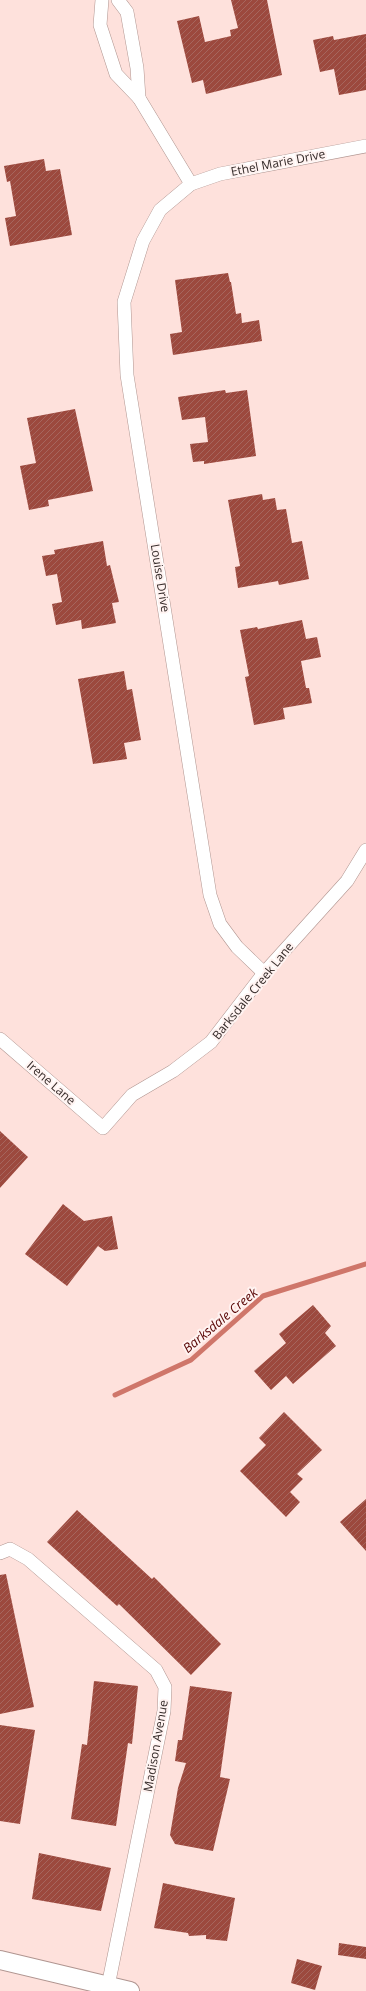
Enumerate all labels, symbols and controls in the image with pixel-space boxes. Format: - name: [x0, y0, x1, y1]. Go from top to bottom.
- street label: Ethel Marie Drive: [229, 145, 327, 180]
- street label: Louise Drive: [147, 543, 174, 613]
- street label: Barksdale Creek Lane: [208, 938, 297, 1043]
- street label: Irene Lane: [23, 1057, 79, 1109]
- water label: Barksdale Creek: [179, 1283, 262, 1357]
- street label: Madison Avenue: [139, 1698, 172, 1793]

